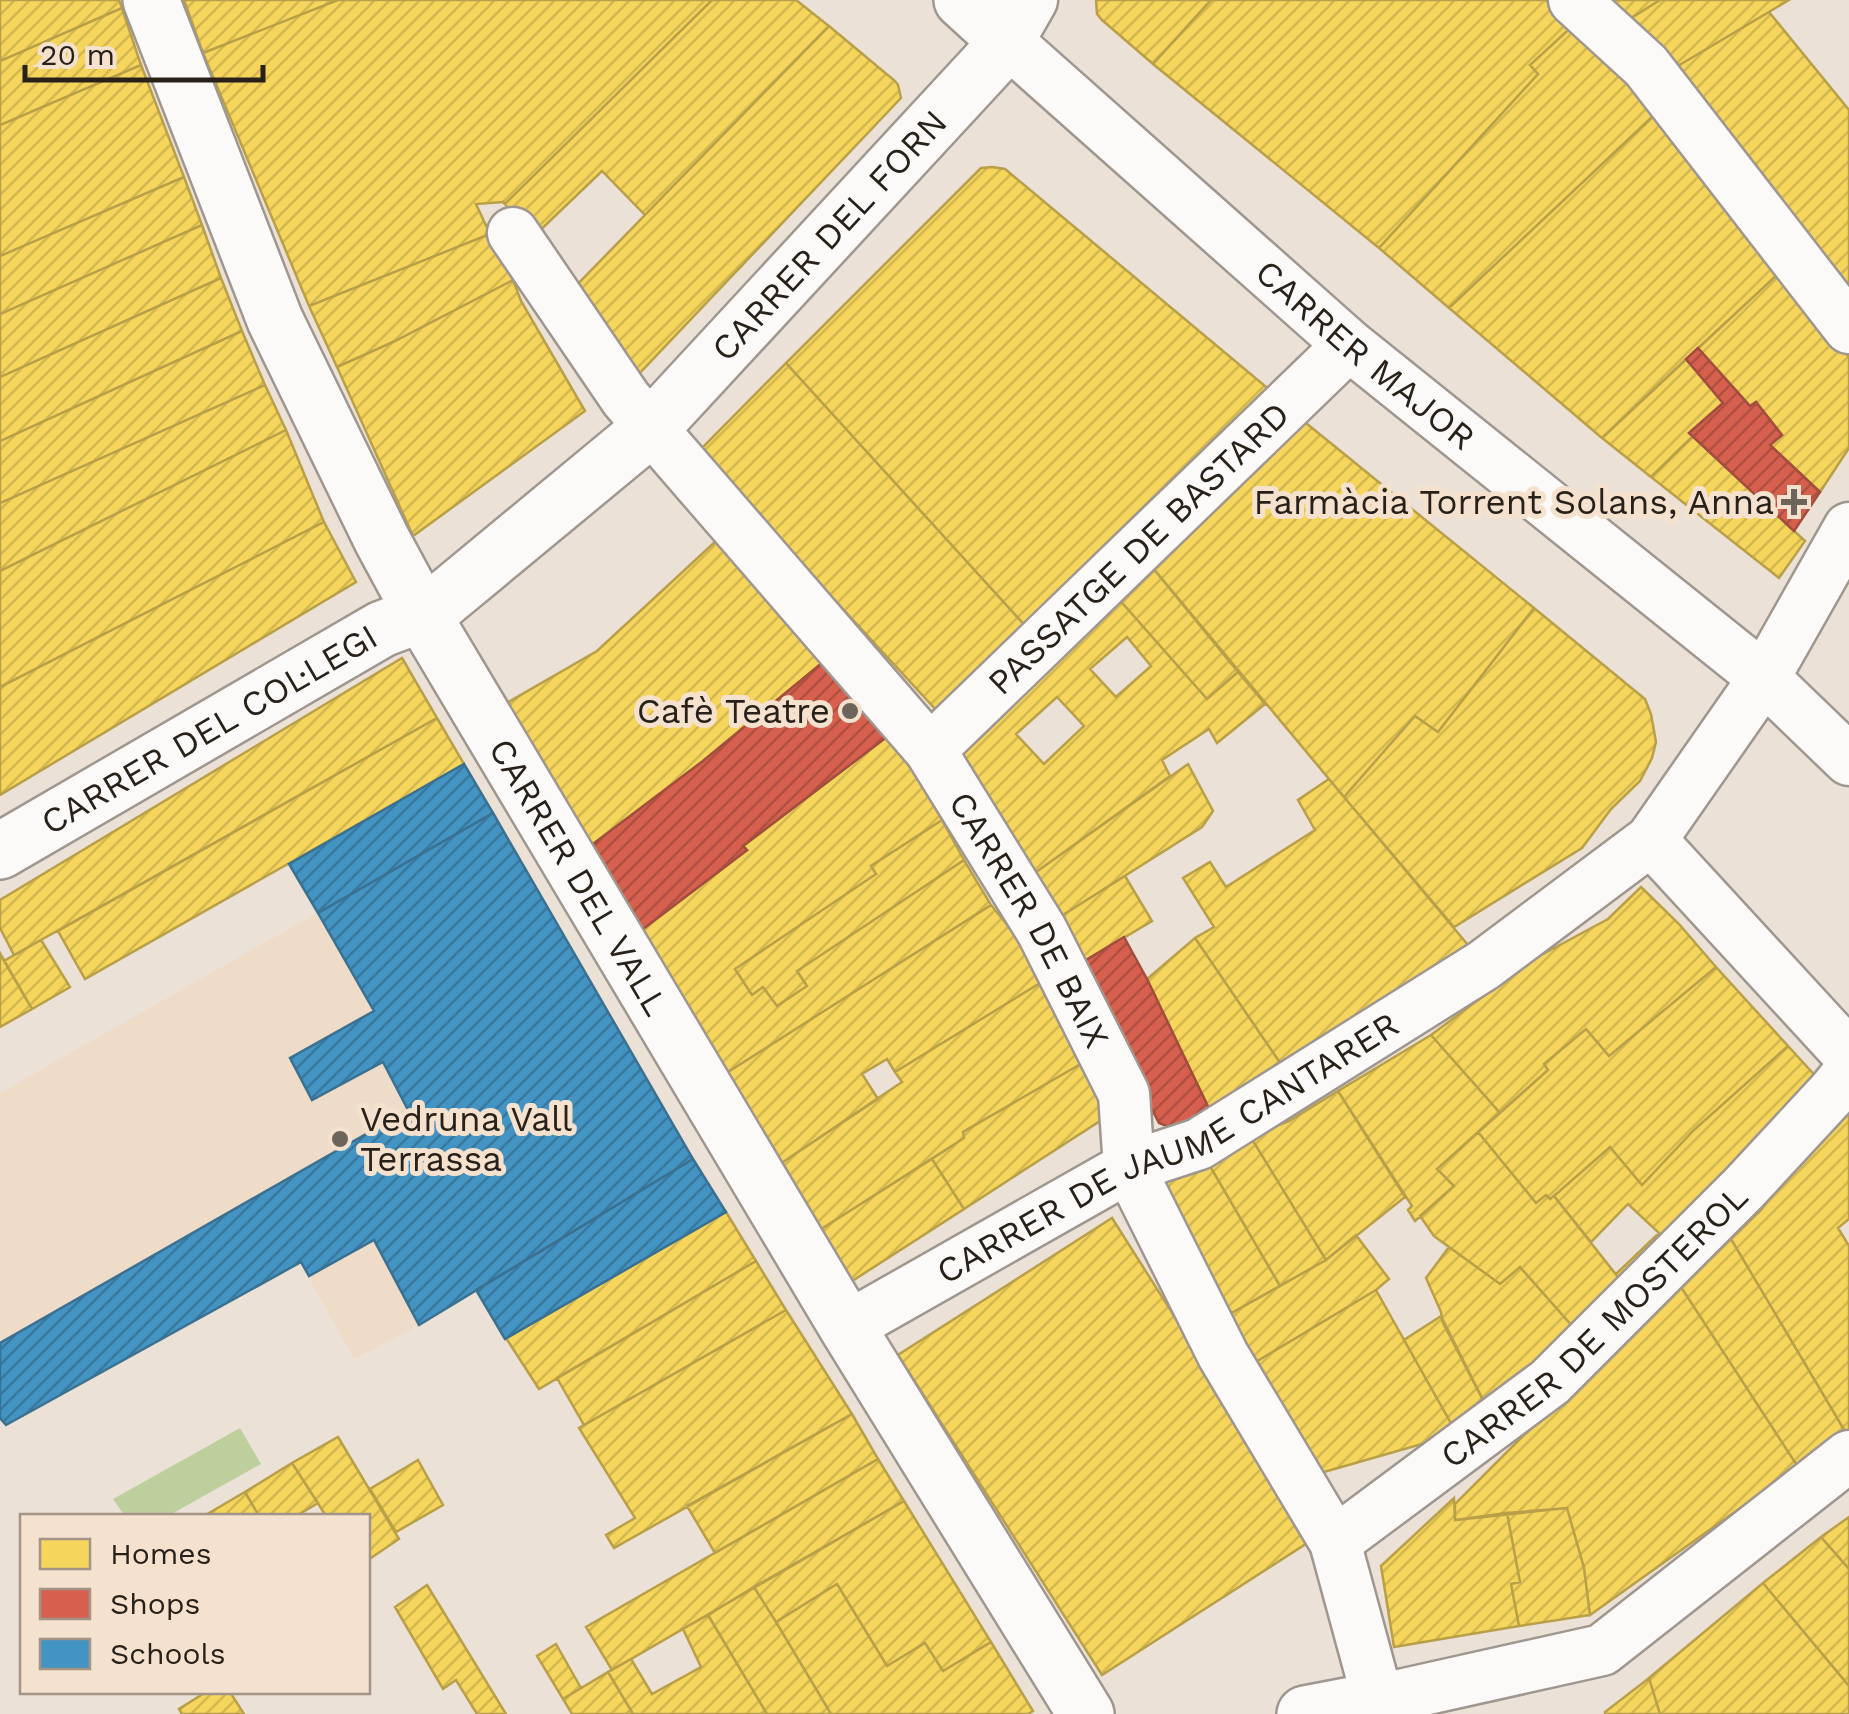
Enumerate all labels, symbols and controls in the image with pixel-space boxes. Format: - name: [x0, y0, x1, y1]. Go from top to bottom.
- scale bar: [25, 20, 262, 82]
- text: 20 m: [40, 37, 115, 72]
- street label: CARRER DEL FORN: [703, 101, 955, 370]
- street label: CARRER MAJOR: [1247, 251, 1484, 459]
- street label: PASSATGE DE BASTARD: [979, 393, 1298, 704]
- place label: Farmàcia Torrent Solans, Anna: [1254, 481, 1774, 523]
- marker: Farmàcia Torrent Solans, Anna: [1783, 491, 1805, 513]
- street label: CARRER DEL COL·LEGI: [34, 615, 385, 843]
- place label: Cafè Teatre: [637, 690, 830, 732]
- marker: Cafè Teatre: [839, 700, 861, 722]
- street label: CARRER DEL VALL: [480, 731, 677, 1023]
- street label: CARRER DE BAIX: [940, 784, 1118, 1055]
- street label: CARRER DE JAUME CANTARER: [929, 1003, 1406, 1293]
- place label: Vedruna Vall Terrassa: [360, 1098, 573, 1180]
- marker: Vedruna Vall Terrassa: [329, 1128, 351, 1150]
- street label: CARRER DE MOSTEROL: [1432, 1176, 1756, 1477]
- legend: [20, 1514, 370, 1694]
- text: Homes: [110, 1536, 212, 1571]
- text: Shops: [110, 1586, 200, 1621]
- text: Schools: [110, 1636, 226, 1671]

